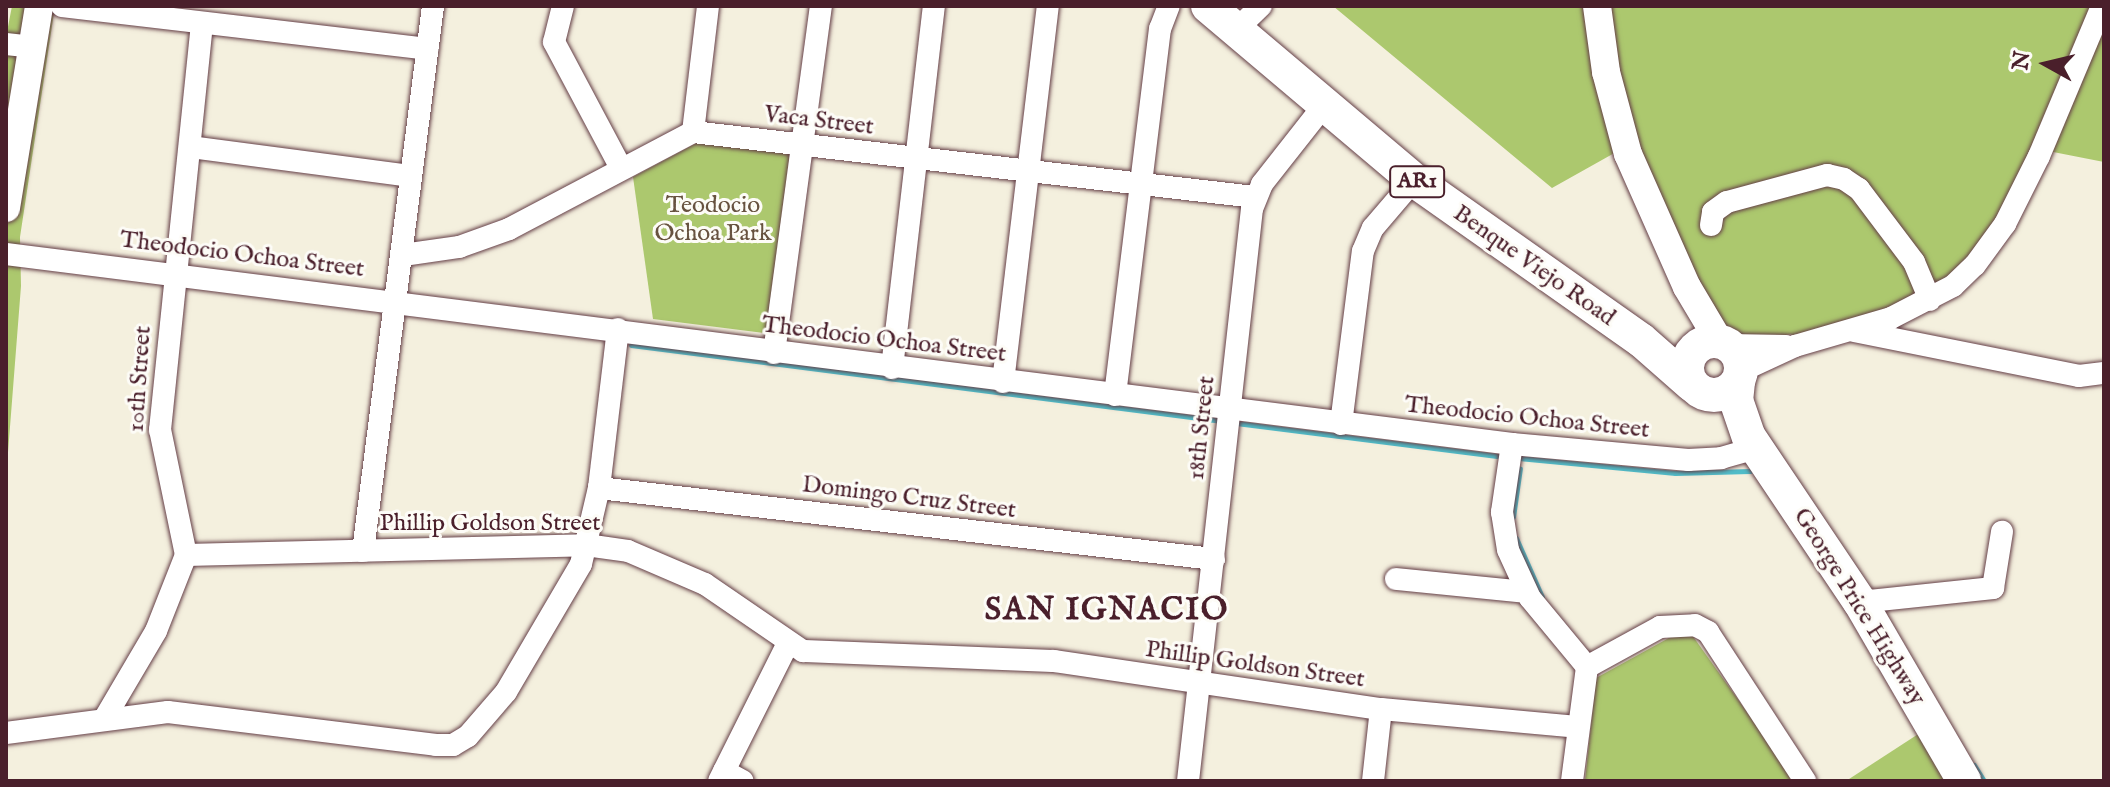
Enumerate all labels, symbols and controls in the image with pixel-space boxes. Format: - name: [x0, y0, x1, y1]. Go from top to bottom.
- north arrow: [2006, 24, 2086, 104]
- text: N: [2007, 49, 2037, 72]
- street label: Vaca Street: [763, 100, 875, 142]
- road number: AR1: [1389, 164, 1445, 200]
- park label: Teodocio Ochoa Park: [654, 192, 772, 248]
- street label: Benque Viejo Road: [1447, 199, 1621, 333]
- street label: Theodocio Ochoa Street: [118, 226, 366, 284]
- street label: Theodocio Ochoa Street: [760, 311, 1008, 369]
- street label: 10th Street: [122, 325, 158, 433]
- street label: 18th Street: [1182, 375, 1222, 481]
- street label: Theodocio Ochoa Street: [1403, 391, 1651, 445]
- street label: Domingo Cruz Street: [800, 471, 1018, 525]
- street label: George Price Highway: [1787, 503, 1931, 711]
- street label: Phillip Goldson Street: [380, 510, 600, 538]
- district label: SAN IGNACIO: [985, 592, 1229, 630]
- street label: Phillip Goldson Street: [1144, 635, 1366, 695]

